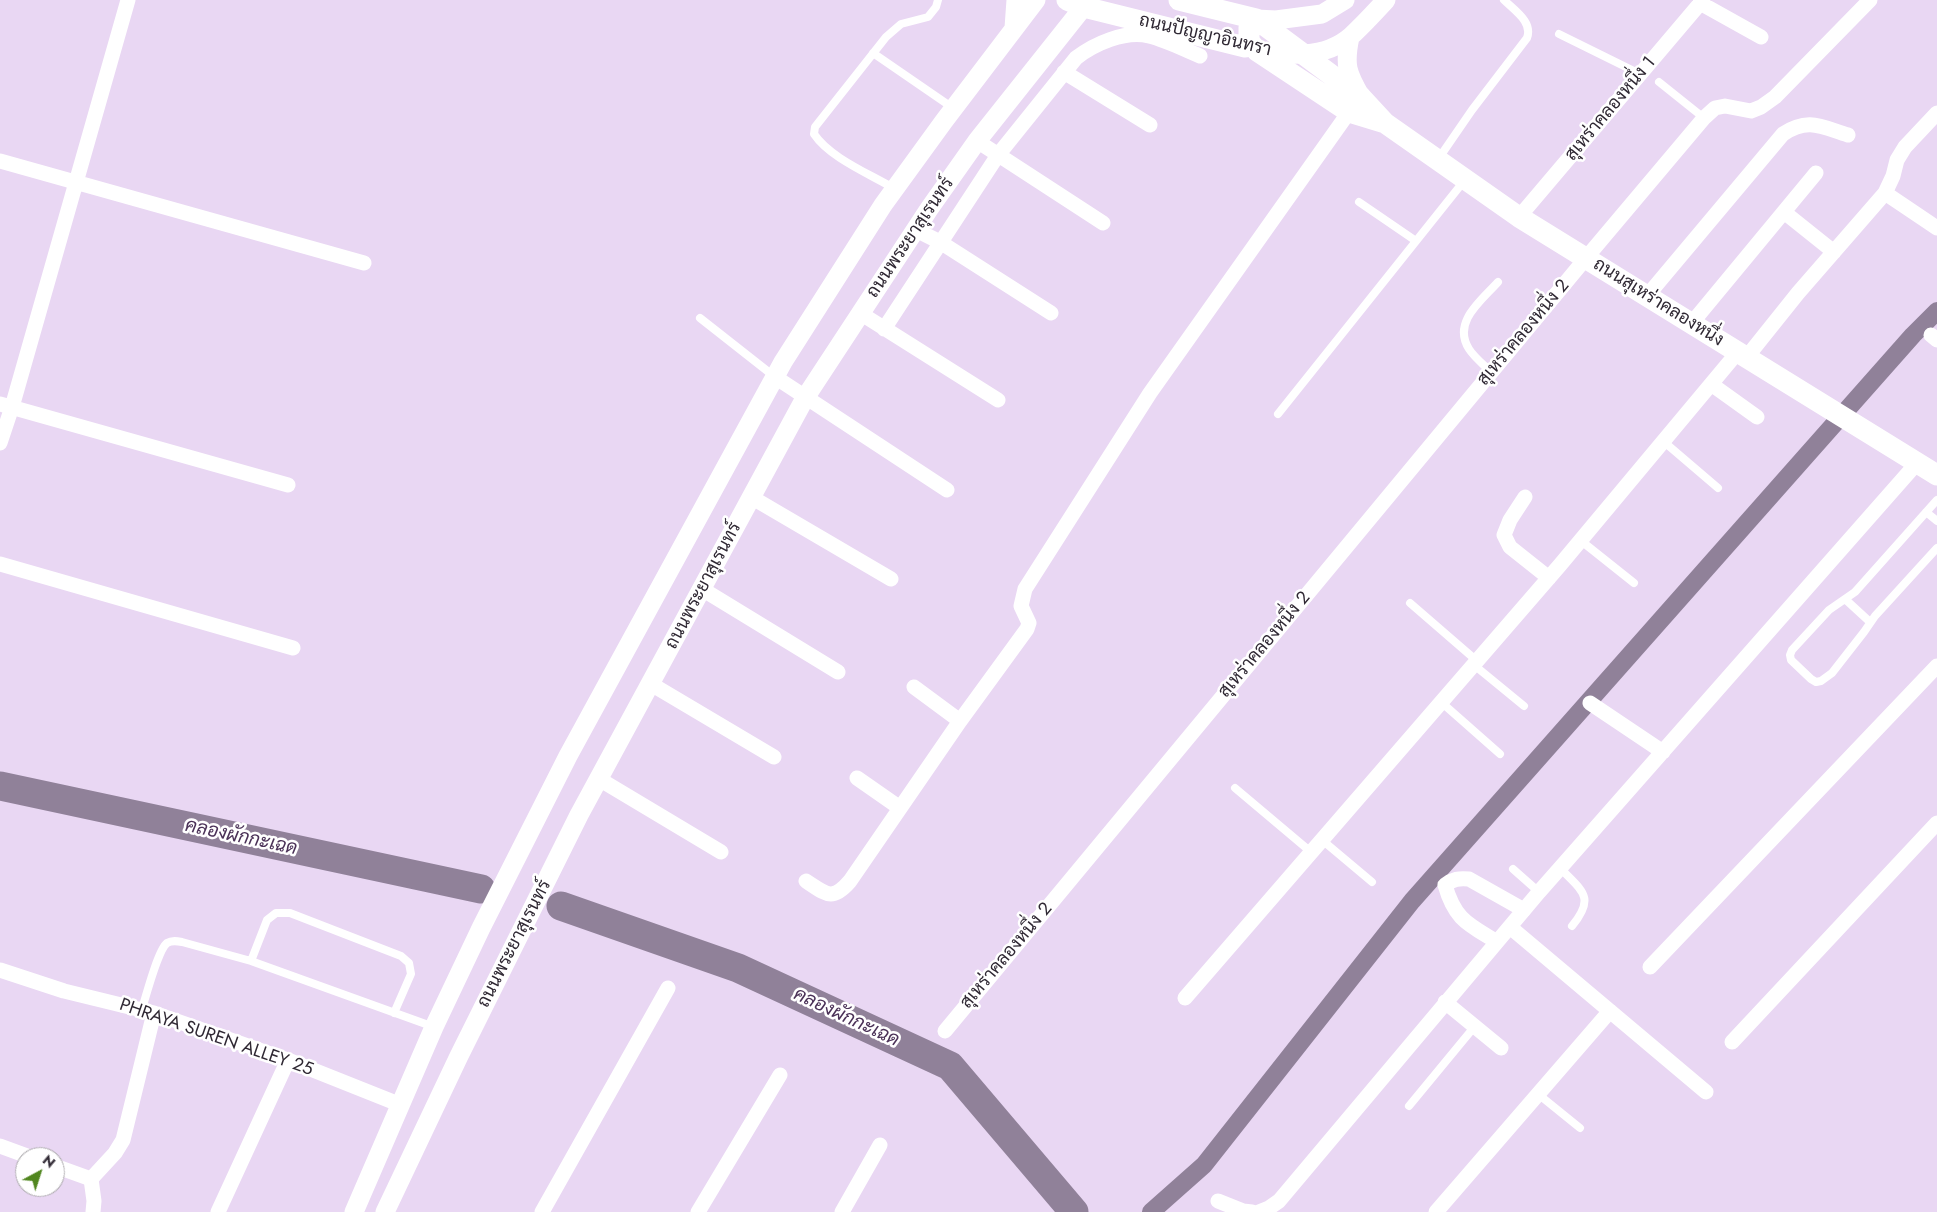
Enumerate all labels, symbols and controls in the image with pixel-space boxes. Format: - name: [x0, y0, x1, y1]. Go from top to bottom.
- street label: ถนนปัญญาอินทรา: [1137, 10, 1273, 62]
- street label: สุเหร่าคลองหนึ่ง 1: [1561, 52, 1661, 166]
- street label: ถนนพระยาสุเรนทร์: [863, 174, 959, 302]
- street label: ถนนสุเหร่าคลองหนึ่ง: [1589, 254, 1727, 352]
- street label: สุเหร่าคลองหนึ่ง 2: [1473, 276, 1575, 390]
- street label: ถนนพระยาสุเรนทร์: [661, 519, 747, 653]
- street label: สุเหร่าคลองหนึ่ง 2: [1214, 588, 1316, 702]
- water label: คลองผักกะเฉด: [183, 815, 299, 861]
- street label: ถนนพระยาสุเรนทร์: [473, 877, 557, 1011]
- street label: สุเหร่าคลองหนึ่ง 2: [956, 899, 1058, 1013]
- water label: คลองผักกะเฉด: [789, 984, 903, 1052]
- street label: PHRAYA SUREN ALLEY 25: [116, 995, 316, 1081]
- north arrow: [15, 1147, 65, 1197]
- text: N: [38, 1150, 60, 1173]

